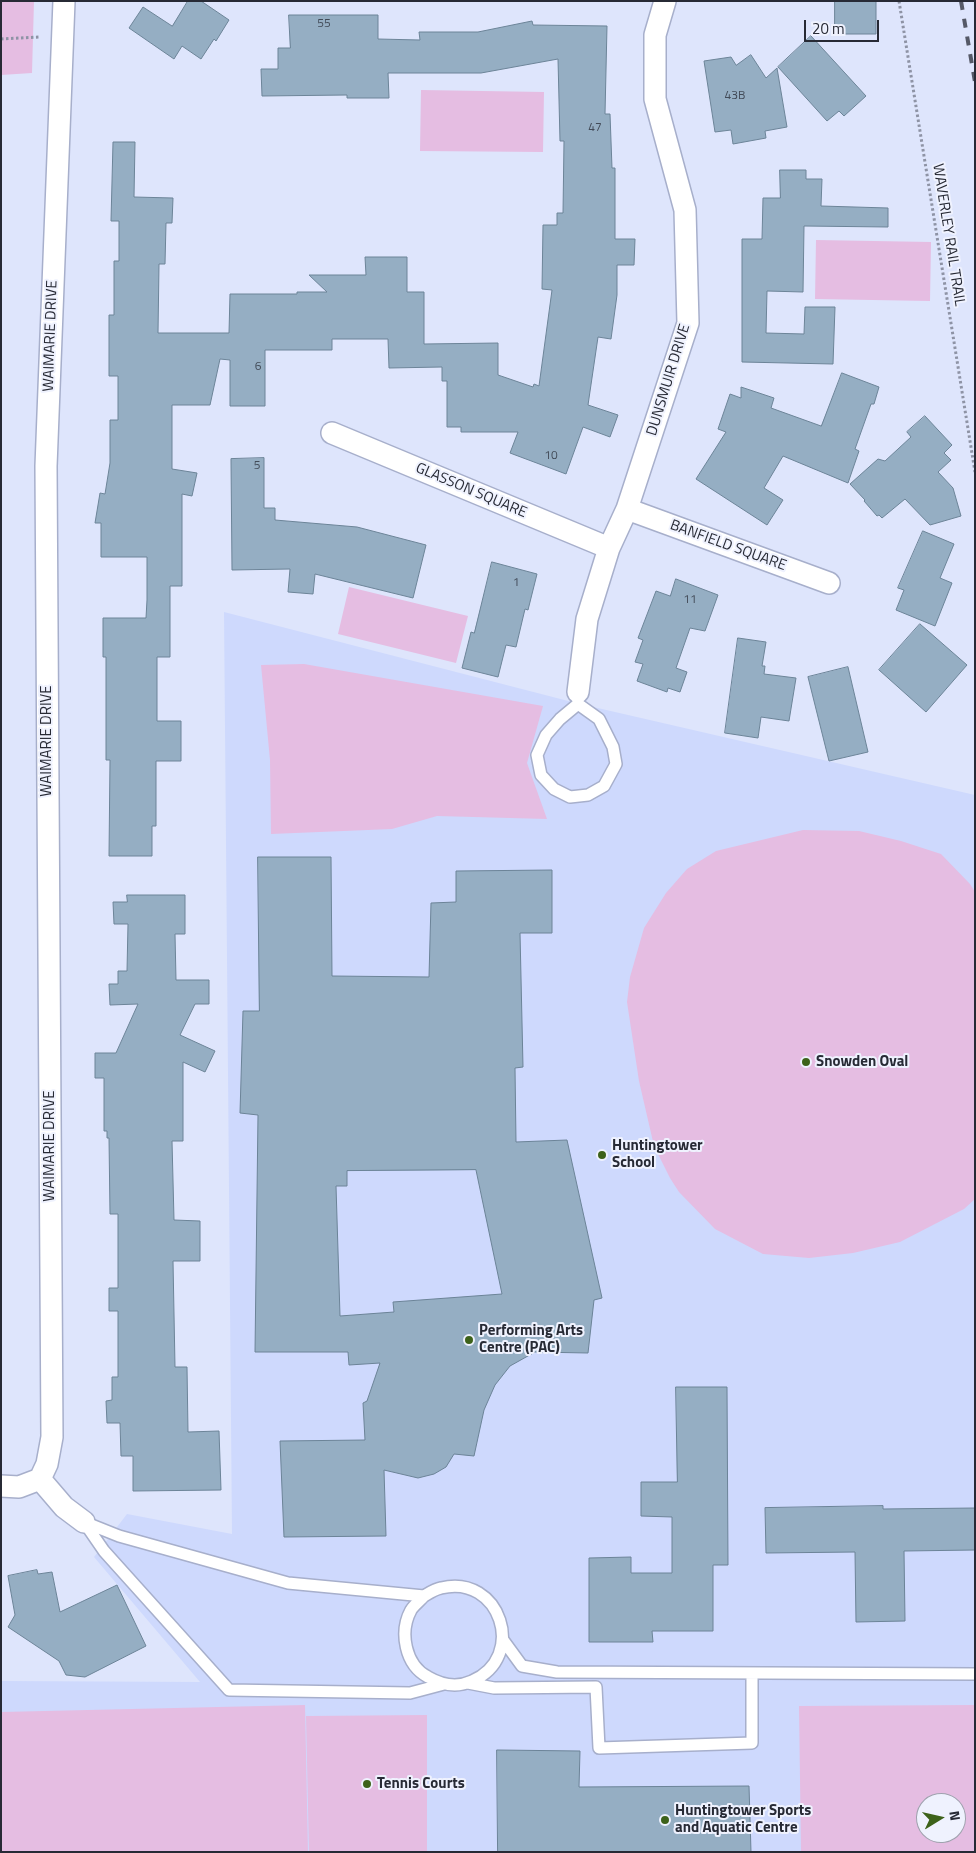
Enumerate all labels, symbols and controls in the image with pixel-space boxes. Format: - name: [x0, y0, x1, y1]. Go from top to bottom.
- scale bar: [806, 10, 881, 42]
- house number: 55: [317, 17, 331, 31]
- text: 20 m: [812, 17, 845, 40]
- house number: 43B: [725, 89, 745, 103]
- house number: 47: [588, 121, 602, 135]
- street label: WAVERLEY RAIL TRAIL: [928, 163, 968, 307]
- street label: WAIMARIE DRIVE: [40, 280, 62, 392]
- street label: DUNSMUIR DRIVE: [643, 322, 695, 438]
- house number: 6: [255, 360, 261, 374]
- house number: 10: [544, 449, 558, 463]
- house number: 5: [254, 459, 260, 473]
- street label: GLASSON SQUARE: [413, 459, 529, 523]
- street label: BANFIELD SQUARE: [667, 517, 789, 575]
- house number: 1: [513, 576, 519, 590]
- house number: 11: [683, 593, 697, 607]
- street label: WAIMARIE DRIVE: [38, 685, 56, 797]
- place label: Snowden Oval: [816, 1053, 908, 1071]
- marker: Snowden Oval: [800, 1056, 812, 1068]
- street label: WAIMARIE DRIVE: [41, 1090, 59, 1202]
- place label: Huntingtower School: [612, 1137, 703, 1172]
- marker: Huntingtower School: [596, 1149, 608, 1161]
- place label: Performing Arts Centre (PAC): [479, 1322, 583, 1357]
- marker: Performing Arts Centre (PAC): [463, 1334, 475, 1346]
- place label: Tennis Courts: [377, 1775, 465, 1793]
- marker: Tennis Courts: [361, 1778, 373, 1790]
- north arrow: [916, 1793, 966, 1843]
- place label: Huntingtower Sports and Aquatic Centre: [675, 1802, 811, 1837]
- text: N: [944, 1809, 966, 1822]
- marker: Huntingtower Sports and Aquatic Centre: [659, 1814, 671, 1826]

